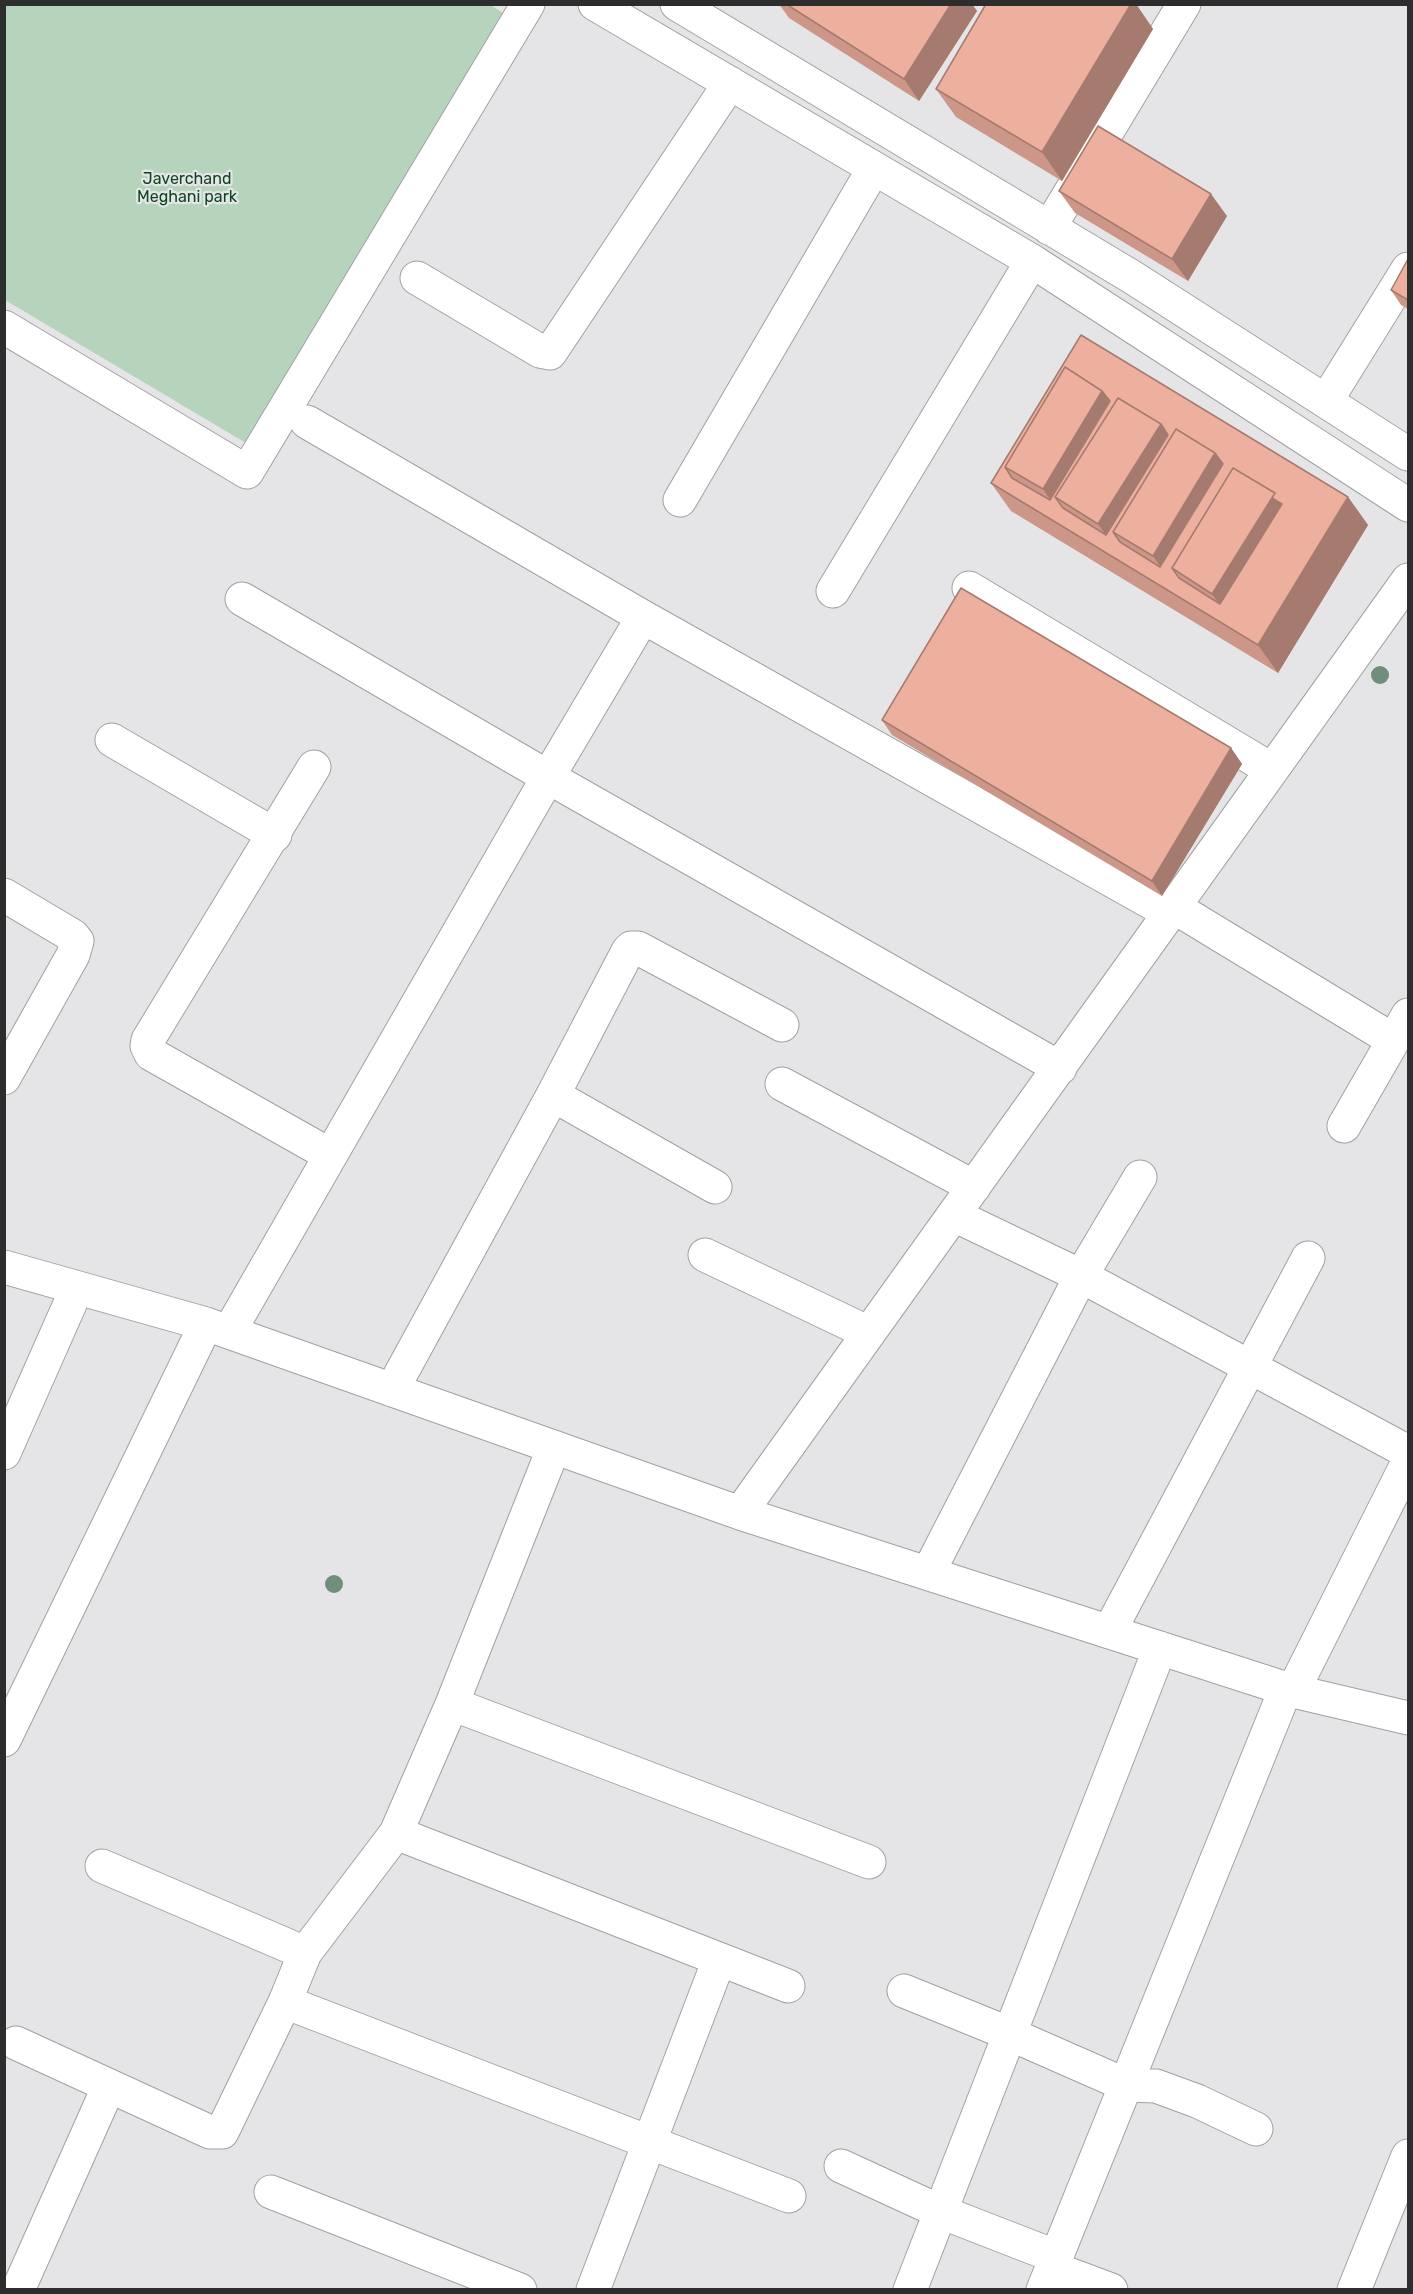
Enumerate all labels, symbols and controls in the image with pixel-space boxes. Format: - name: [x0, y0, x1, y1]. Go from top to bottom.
- park label: Javerchand Meghani park: [137, 169, 237, 207]

